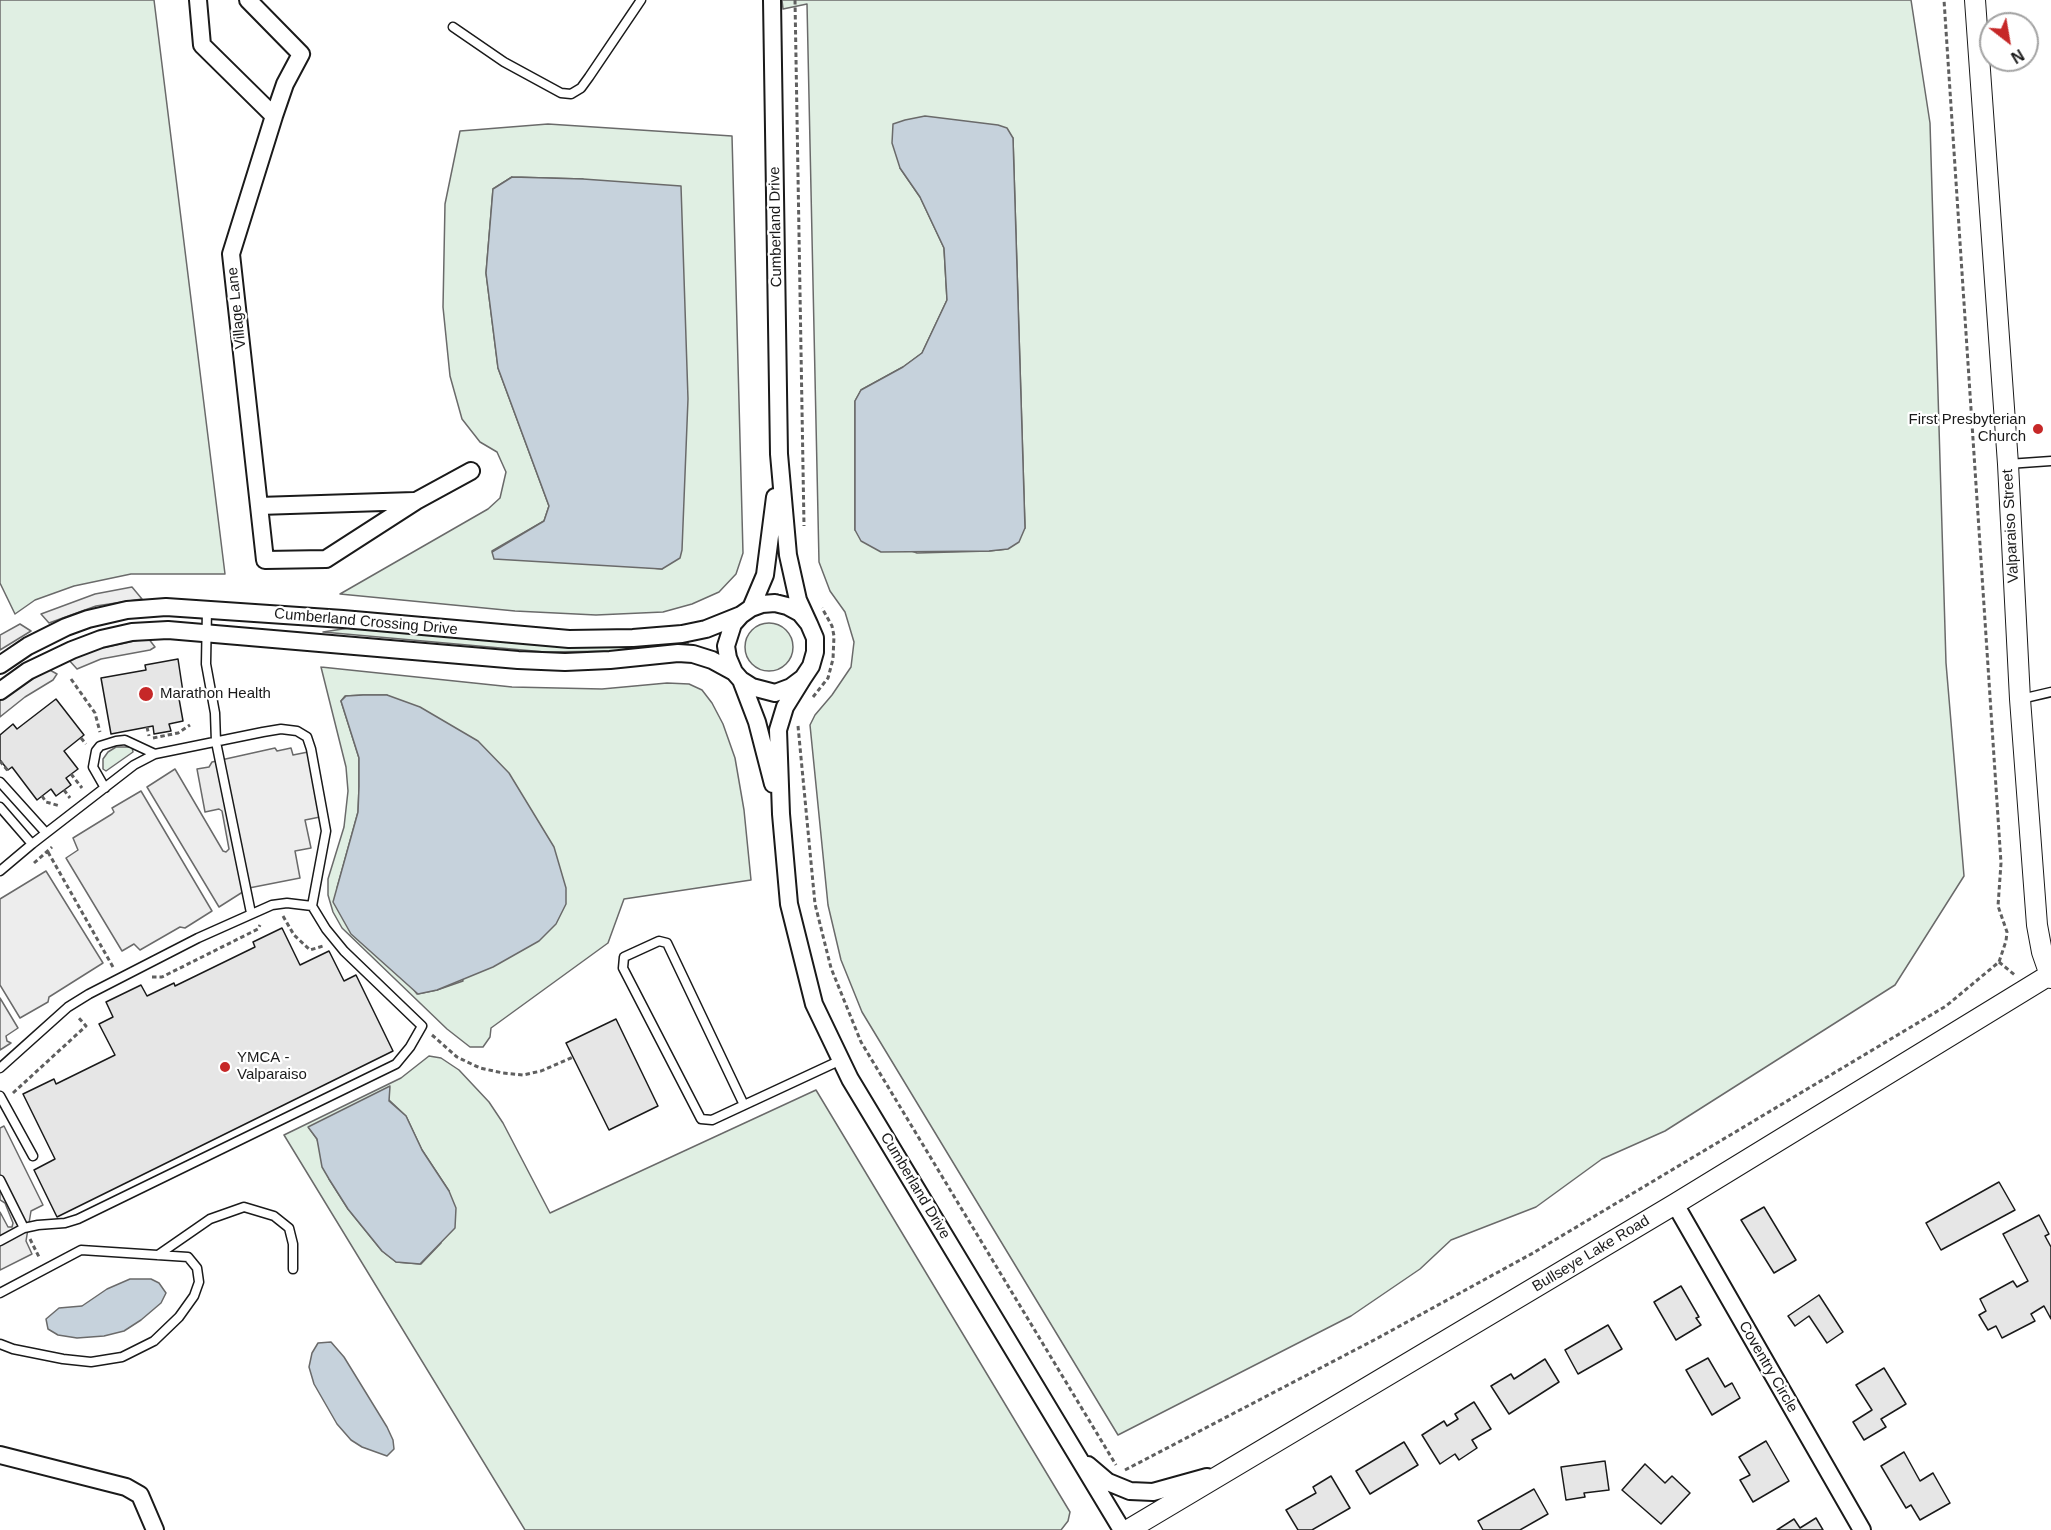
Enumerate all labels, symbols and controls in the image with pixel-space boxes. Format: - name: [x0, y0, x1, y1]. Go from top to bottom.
- north arrow: [1979, 12, 2039, 72]
- text: N: [2008, 46, 2027, 66]
- street label: Cumberland Drive: [766, 166, 786, 288]
- street label: Village Lane: [224, 266, 250, 350]
- place label: First Presbyterian Church: [1908, 411, 2026, 446]
- marker: First Presbyterian Church: [2031, 422, 2045, 436]
- street label: Valparaiso Street: [1999, 469, 2023, 583]
- street label: Cumberland Crossing Drive: [273, 605, 459, 639]
- marker: Marathon Health: [137, 685, 155, 703]
- place label: Marathon Health: [160, 685, 271, 703]
- place label: YMCA - Valparaiso: [237, 1049, 307, 1084]
- marker: YMCA - Valparaiso: [218, 1060, 232, 1074]
- street label: Cumberland Drive: [876, 1130, 954, 1242]
- street label: Bullseye Lake Road: [1529, 1212, 1653, 1296]
- street label: Coventry Circle: [1735, 1318, 1801, 1416]

